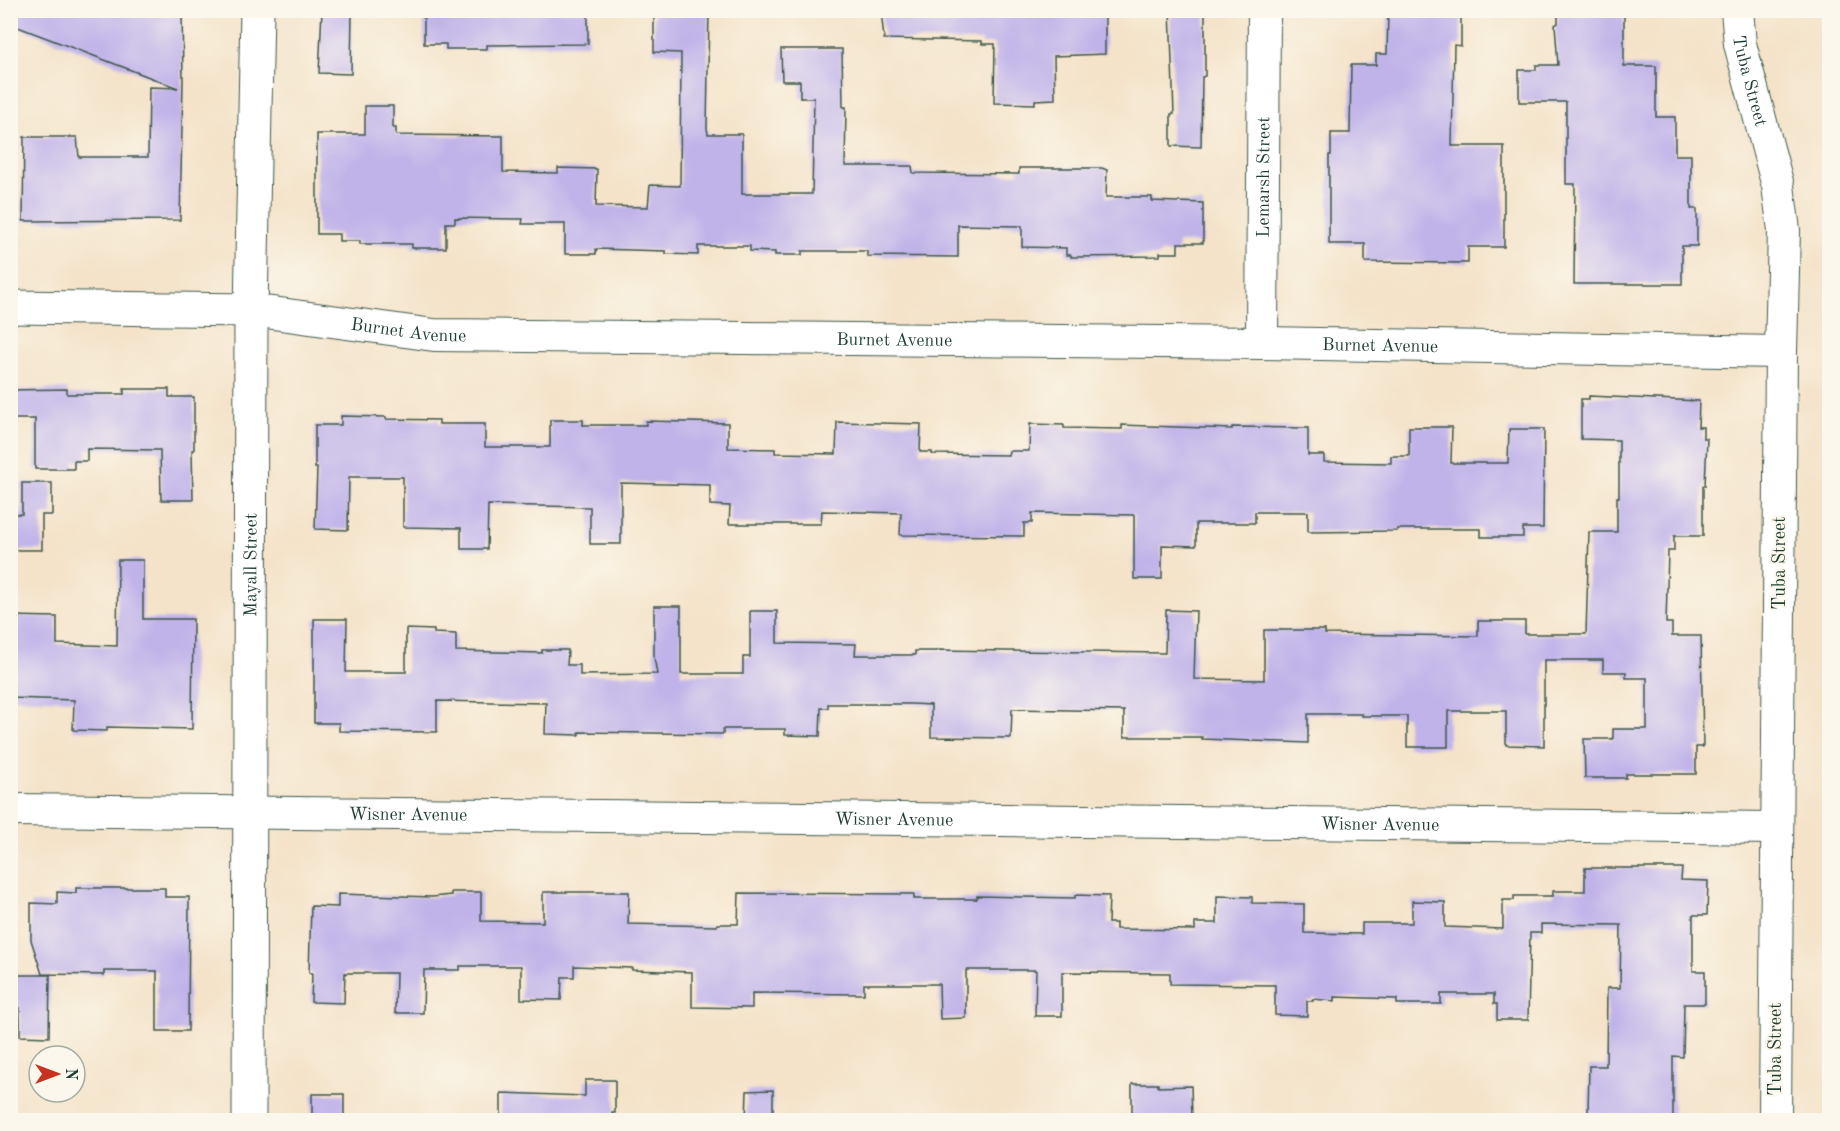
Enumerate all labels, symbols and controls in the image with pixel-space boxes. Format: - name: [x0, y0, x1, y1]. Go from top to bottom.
- street label: Tuba Street: [1729, 34, 1770, 128]
- street label: Lemarsh Street: [1255, 116, 1273, 238]
- street label: Burnet Avenue: [350, 316, 466, 345]
- street label: Burnet Avenue: [836, 331, 952, 350]
- street label: Burnet Avenue: [1322, 336, 1438, 356]
- street label: Mayall Street: [242, 513, 260, 617]
- street label: Tuba Street: [1771, 516, 1789, 610]
- street label: Wisner Avenue: [348, 805, 467, 825]
- street label: Wisner Avenue: [834, 810, 953, 830]
- street label: Wisner Avenue: [1320, 815, 1439, 835]
- street label: Tuba Street: [1767, 1002, 1785, 1096]
- north arrow: [27, 1044, 87, 1104]
- text: N: [62, 1068, 78, 1081]

